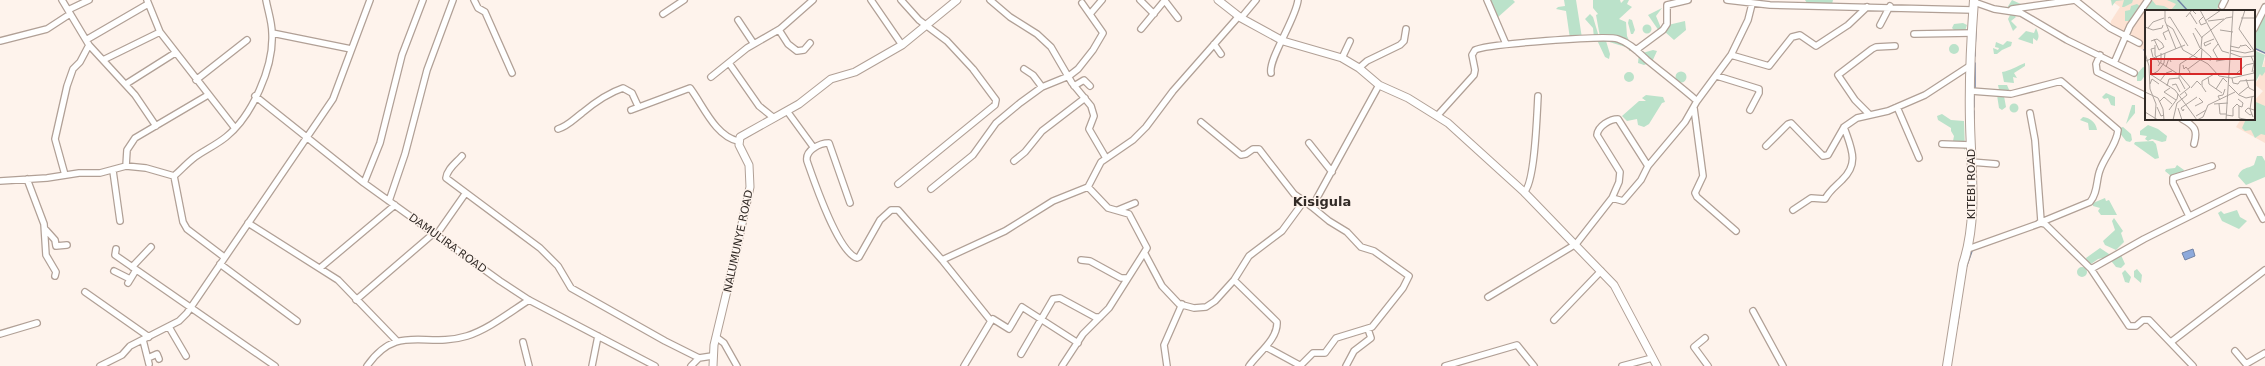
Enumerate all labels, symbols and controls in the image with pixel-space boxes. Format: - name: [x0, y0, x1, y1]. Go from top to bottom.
- inset map: [2145, 10, 2255, 120]
- street label: KITEBI ROAD: [1965, 149, 1978, 219]
- street label: NALUMUNYE ROAD: [721, 189, 756, 294]
- district label: Kisigula: [1293, 194, 1351, 209]
- street label: DAMULIRA ROAD: [406, 211, 489, 276]

